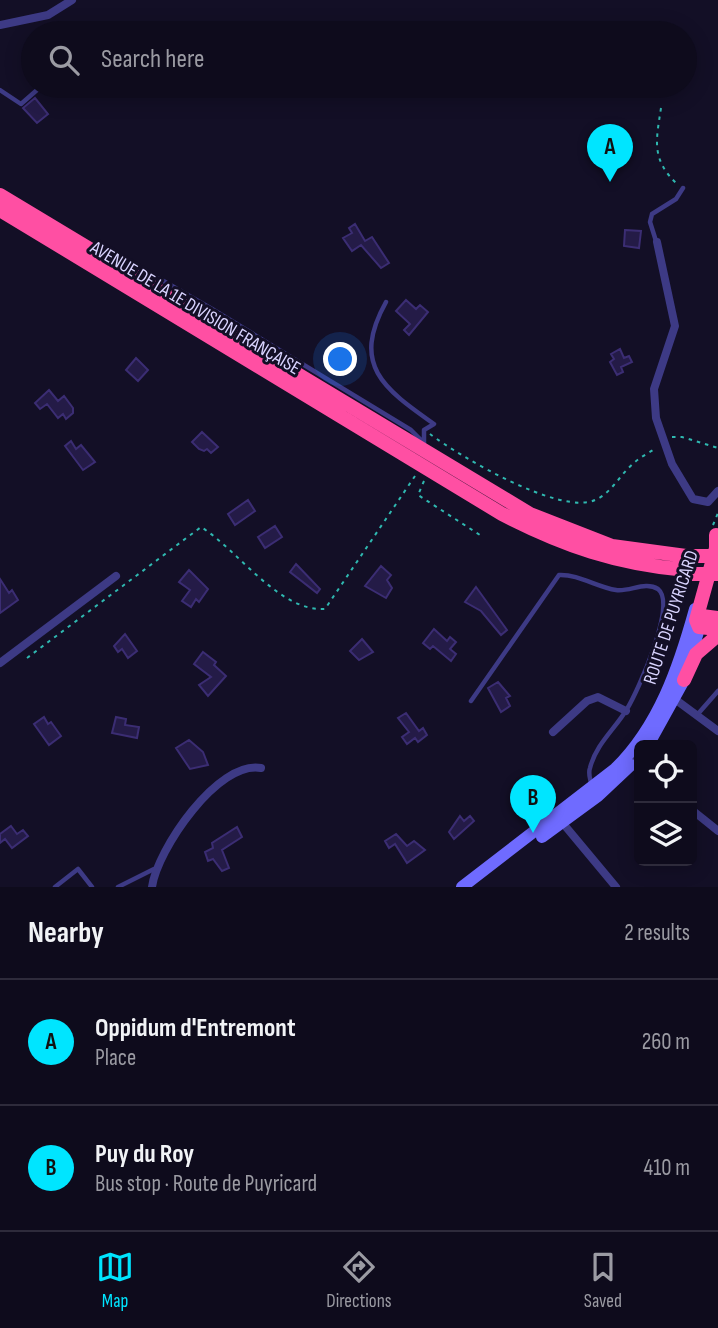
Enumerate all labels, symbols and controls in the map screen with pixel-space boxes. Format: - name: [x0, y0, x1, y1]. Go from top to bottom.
- search box: [21, 21, 697, 98]
- icon: search: [45, 41, 83, 79]
- text: Search here: [101, 44, 204, 75]
- pin: A: [587, 124, 633, 182]
- street label: AVENUE DE LA 1E DIVISION FRANÇAISE: [85, 236, 304, 380]
- your location: [323, 342, 357, 376]
- street label: ROUTE DE PUYRICARD: [639, 548, 704, 687]
- map controls: [634, 740, 697, 866]
- button: locate: [634, 740, 697, 803]
- pin: B: [510, 775, 556, 833]
- button: layers: [634, 803, 697, 866]
- text: Nearby: [28, 915, 104, 951]
- text: 2 results: [624, 919, 690, 947]
- text: Oppidum d'Entremont: [95, 1013, 296, 1044]
- text: A: [46, 1028, 56, 1056]
- text: 260 m: [642, 1028, 690, 1056]
- text: Place: [95, 1044, 136, 1072]
- text: Puy du Roy: [95, 1139, 194, 1170]
- text: B: [46, 1154, 56, 1182]
- text: 410 m: [644, 1154, 690, 1182]
- text: Bus stop · Route de Puyricard: [95, 1170, 317, 1198]
- tab: Map: [96, 1248, 134, 1313]
- tab: Directions: [326, 1248, 392, 1313]
- tab: Saved: [584, 1248, 622, 1313]

